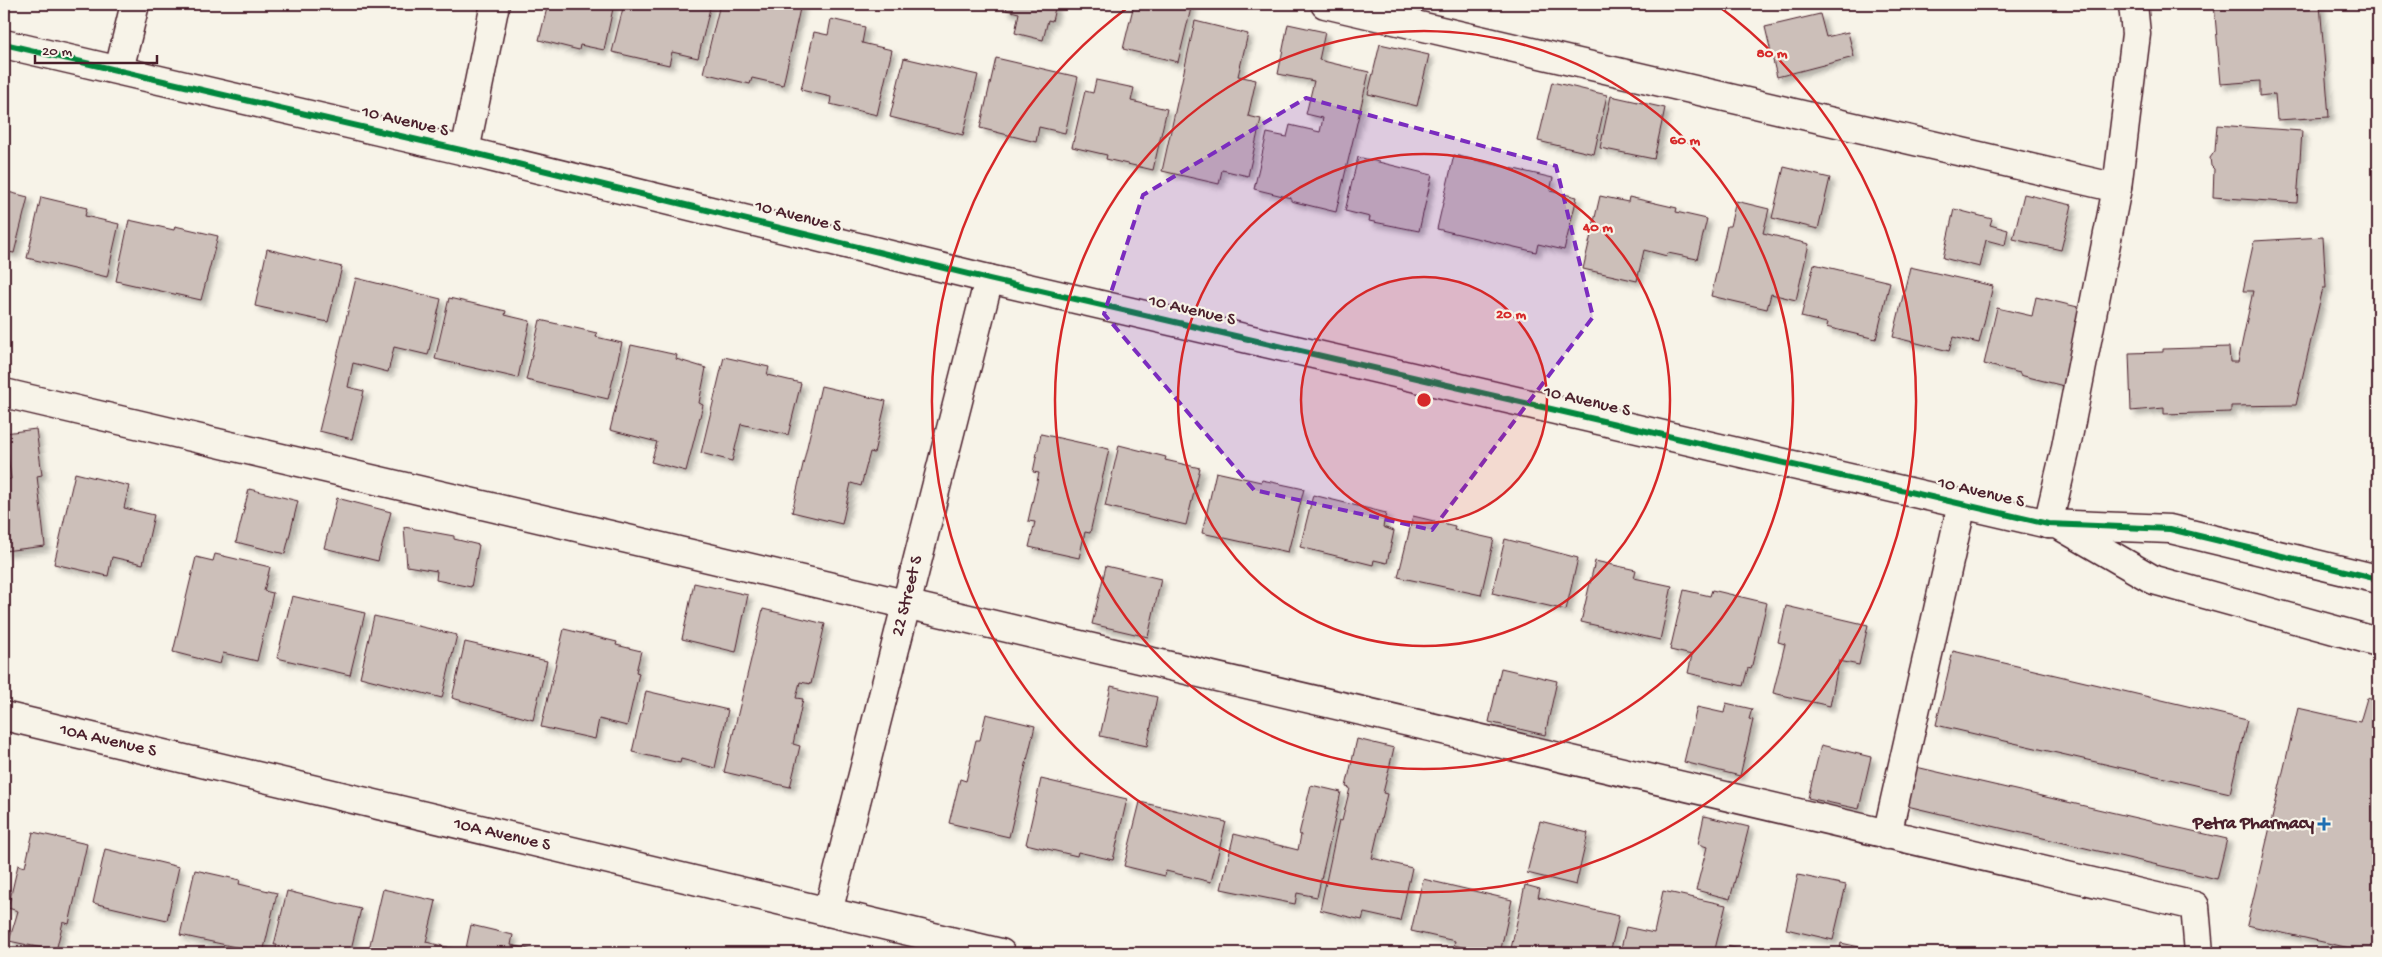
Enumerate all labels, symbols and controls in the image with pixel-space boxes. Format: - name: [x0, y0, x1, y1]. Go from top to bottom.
- scale bar: [35, 32, 158, 64]
- text: 20 m: [42, 43, 72, 61]
- text: 80 m: [1757, 45, 1788, 63]
- street label: 10 Avenue S: [359, 102, 451, 142]
- text: 60 m: [1670, 132, 1701, 150]
- street label: 10 Avenue S: [752, 196, 844, 238]
- text: 40 m: [1582, 219, 1613, 237]
- street label: 10 Avenue S: [1146, 291, 1238, 331]
- text: 20 m: [1496, 306, 1526, 324]
- street label: 10 Avenue S: [1541, 382, 1633, 422]
- centre of rings: [1415, 391, 1433, 409]
- street label: 10 Avenue S: [1935, 473, 2027, 513]
- street label: 22 Street S: [888, 553, 928, 639]
- street label: 10A Avenue S: [56, 719, 159, 763]
- street label: 10A Avenue S: [450, 813, 553, 857]
- place label: Petra Pharmacy: [2192, 814, 2314, 835]
- marker: Petra Pharmacy: [2318, 818, 2330, 830]

